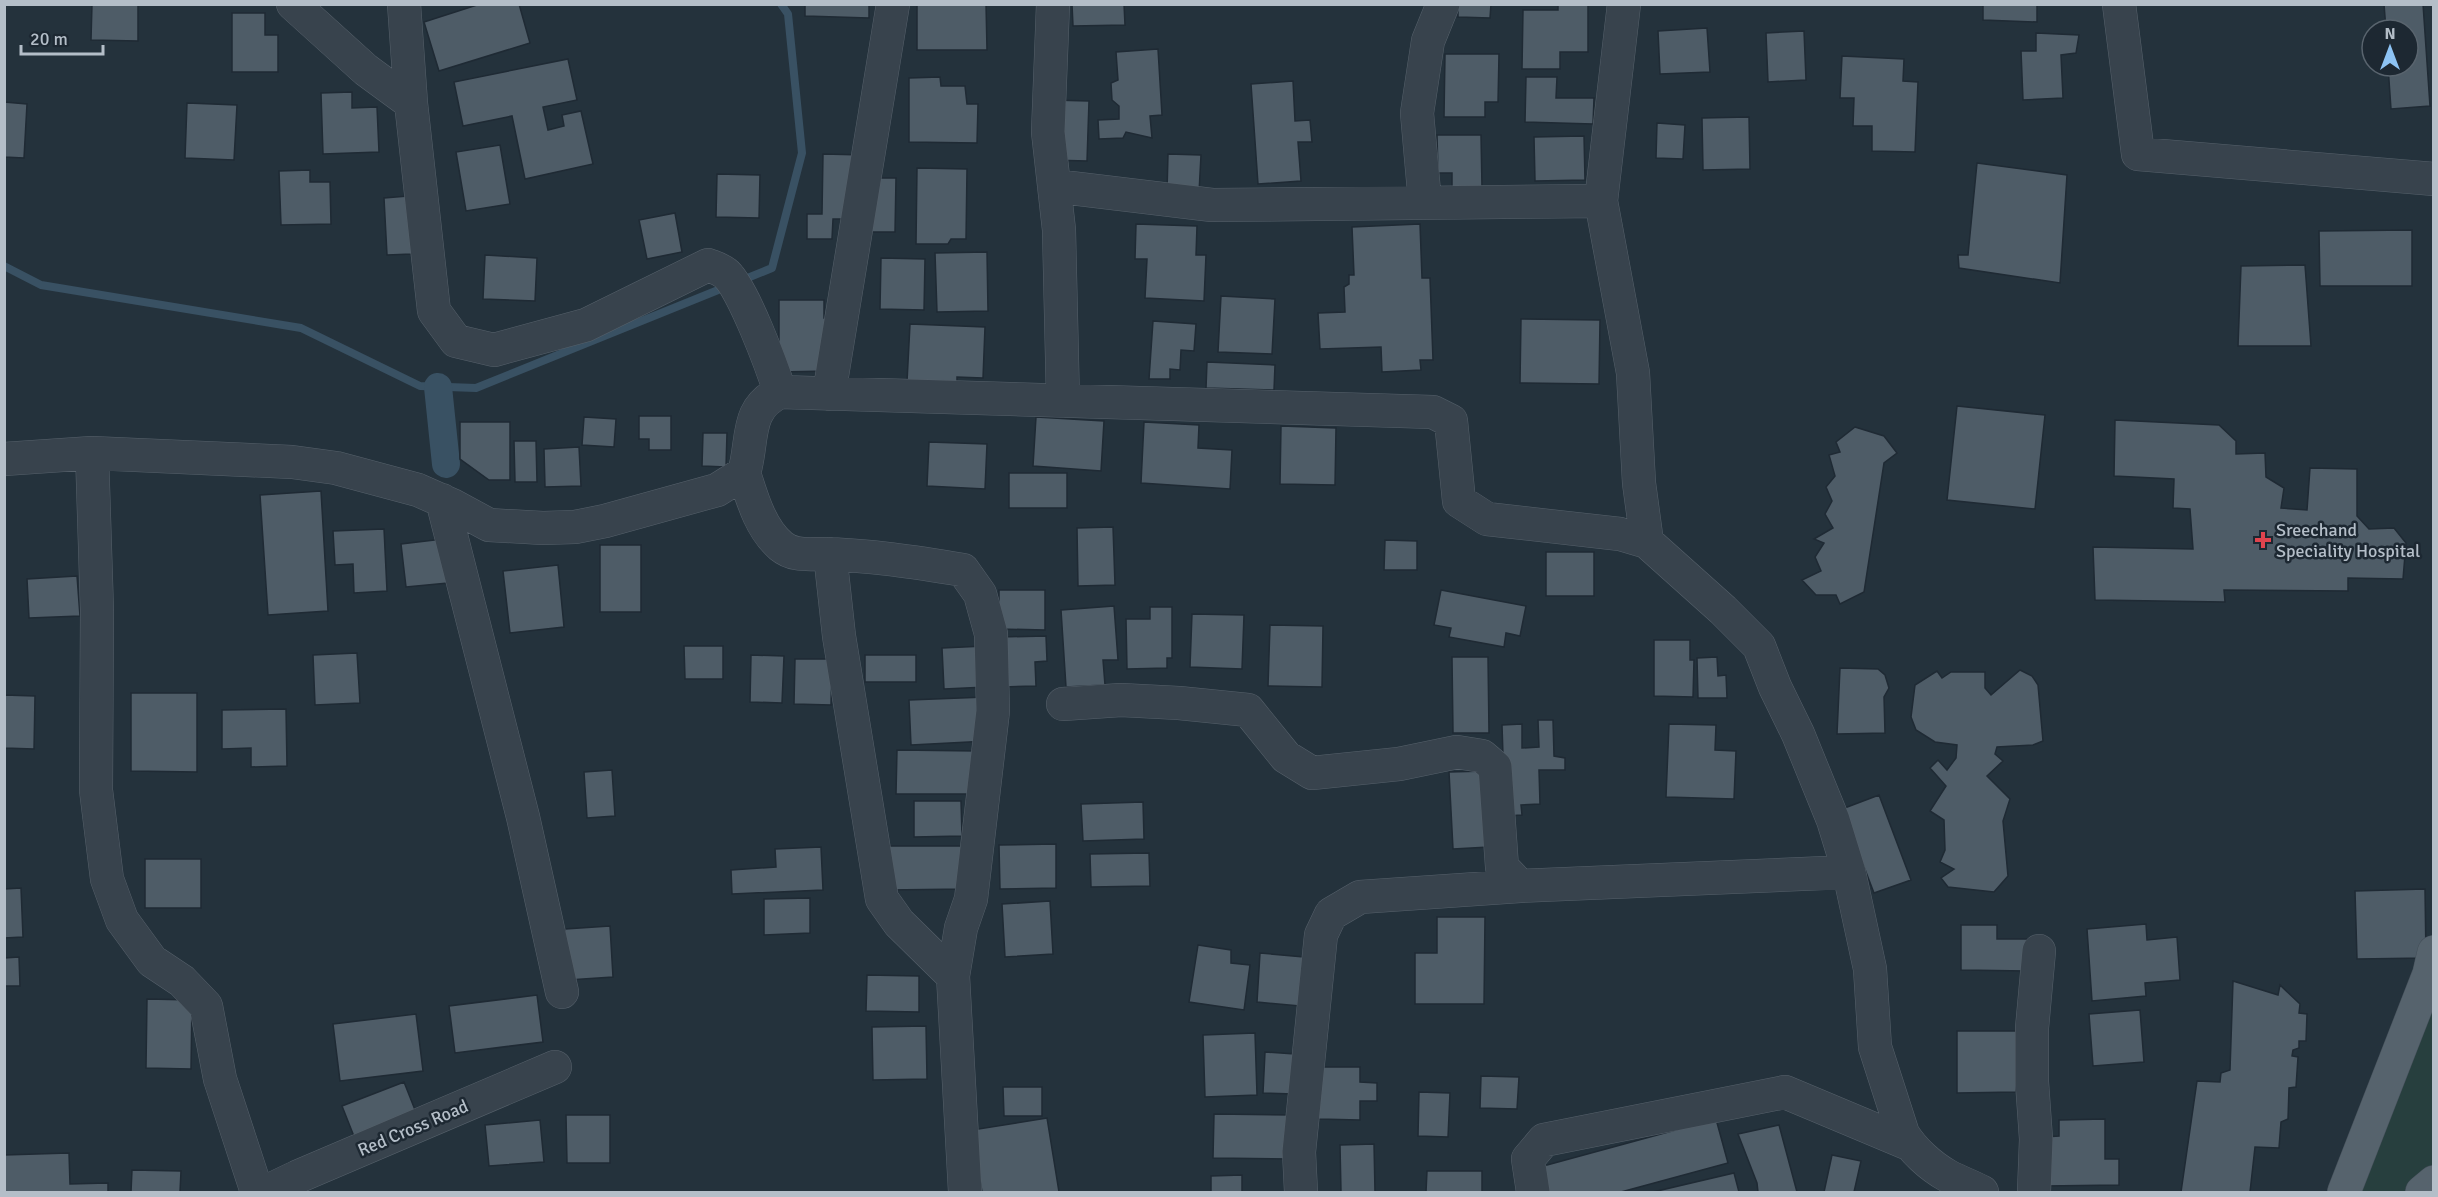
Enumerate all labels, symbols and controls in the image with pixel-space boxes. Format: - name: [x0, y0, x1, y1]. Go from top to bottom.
- scale bar: [21, 18, 104, 56]
- north arrow: [2360, 18, 2420, 78]
- text: N: [2384, 24, 2396, 44]
- text: 20 m: [30, 28, 68, 50]
- place label: Sreechand Speciality Hospital: [2276, 519, 2420, 562]
- marker: Sreechand Speciality Hospital: [2254, 531, 2272, 549]
- street label: Red Cross Road: [354, 1095, 472, 1161]

